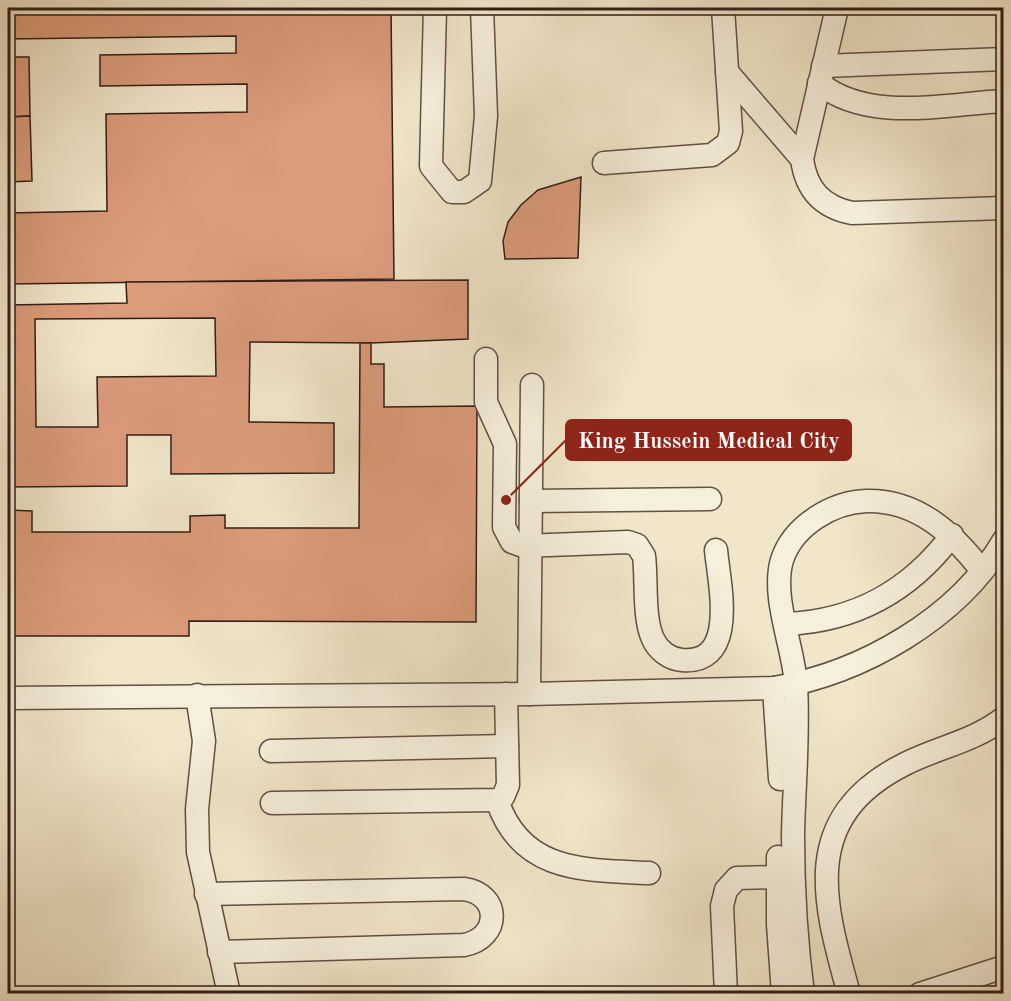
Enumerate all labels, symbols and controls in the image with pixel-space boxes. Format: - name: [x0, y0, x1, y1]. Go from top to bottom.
- callout: King Hussein Medical City: [566, 420, 851, 460]
- text: King Hussein Medical City: [578, 431, 840, 453]

